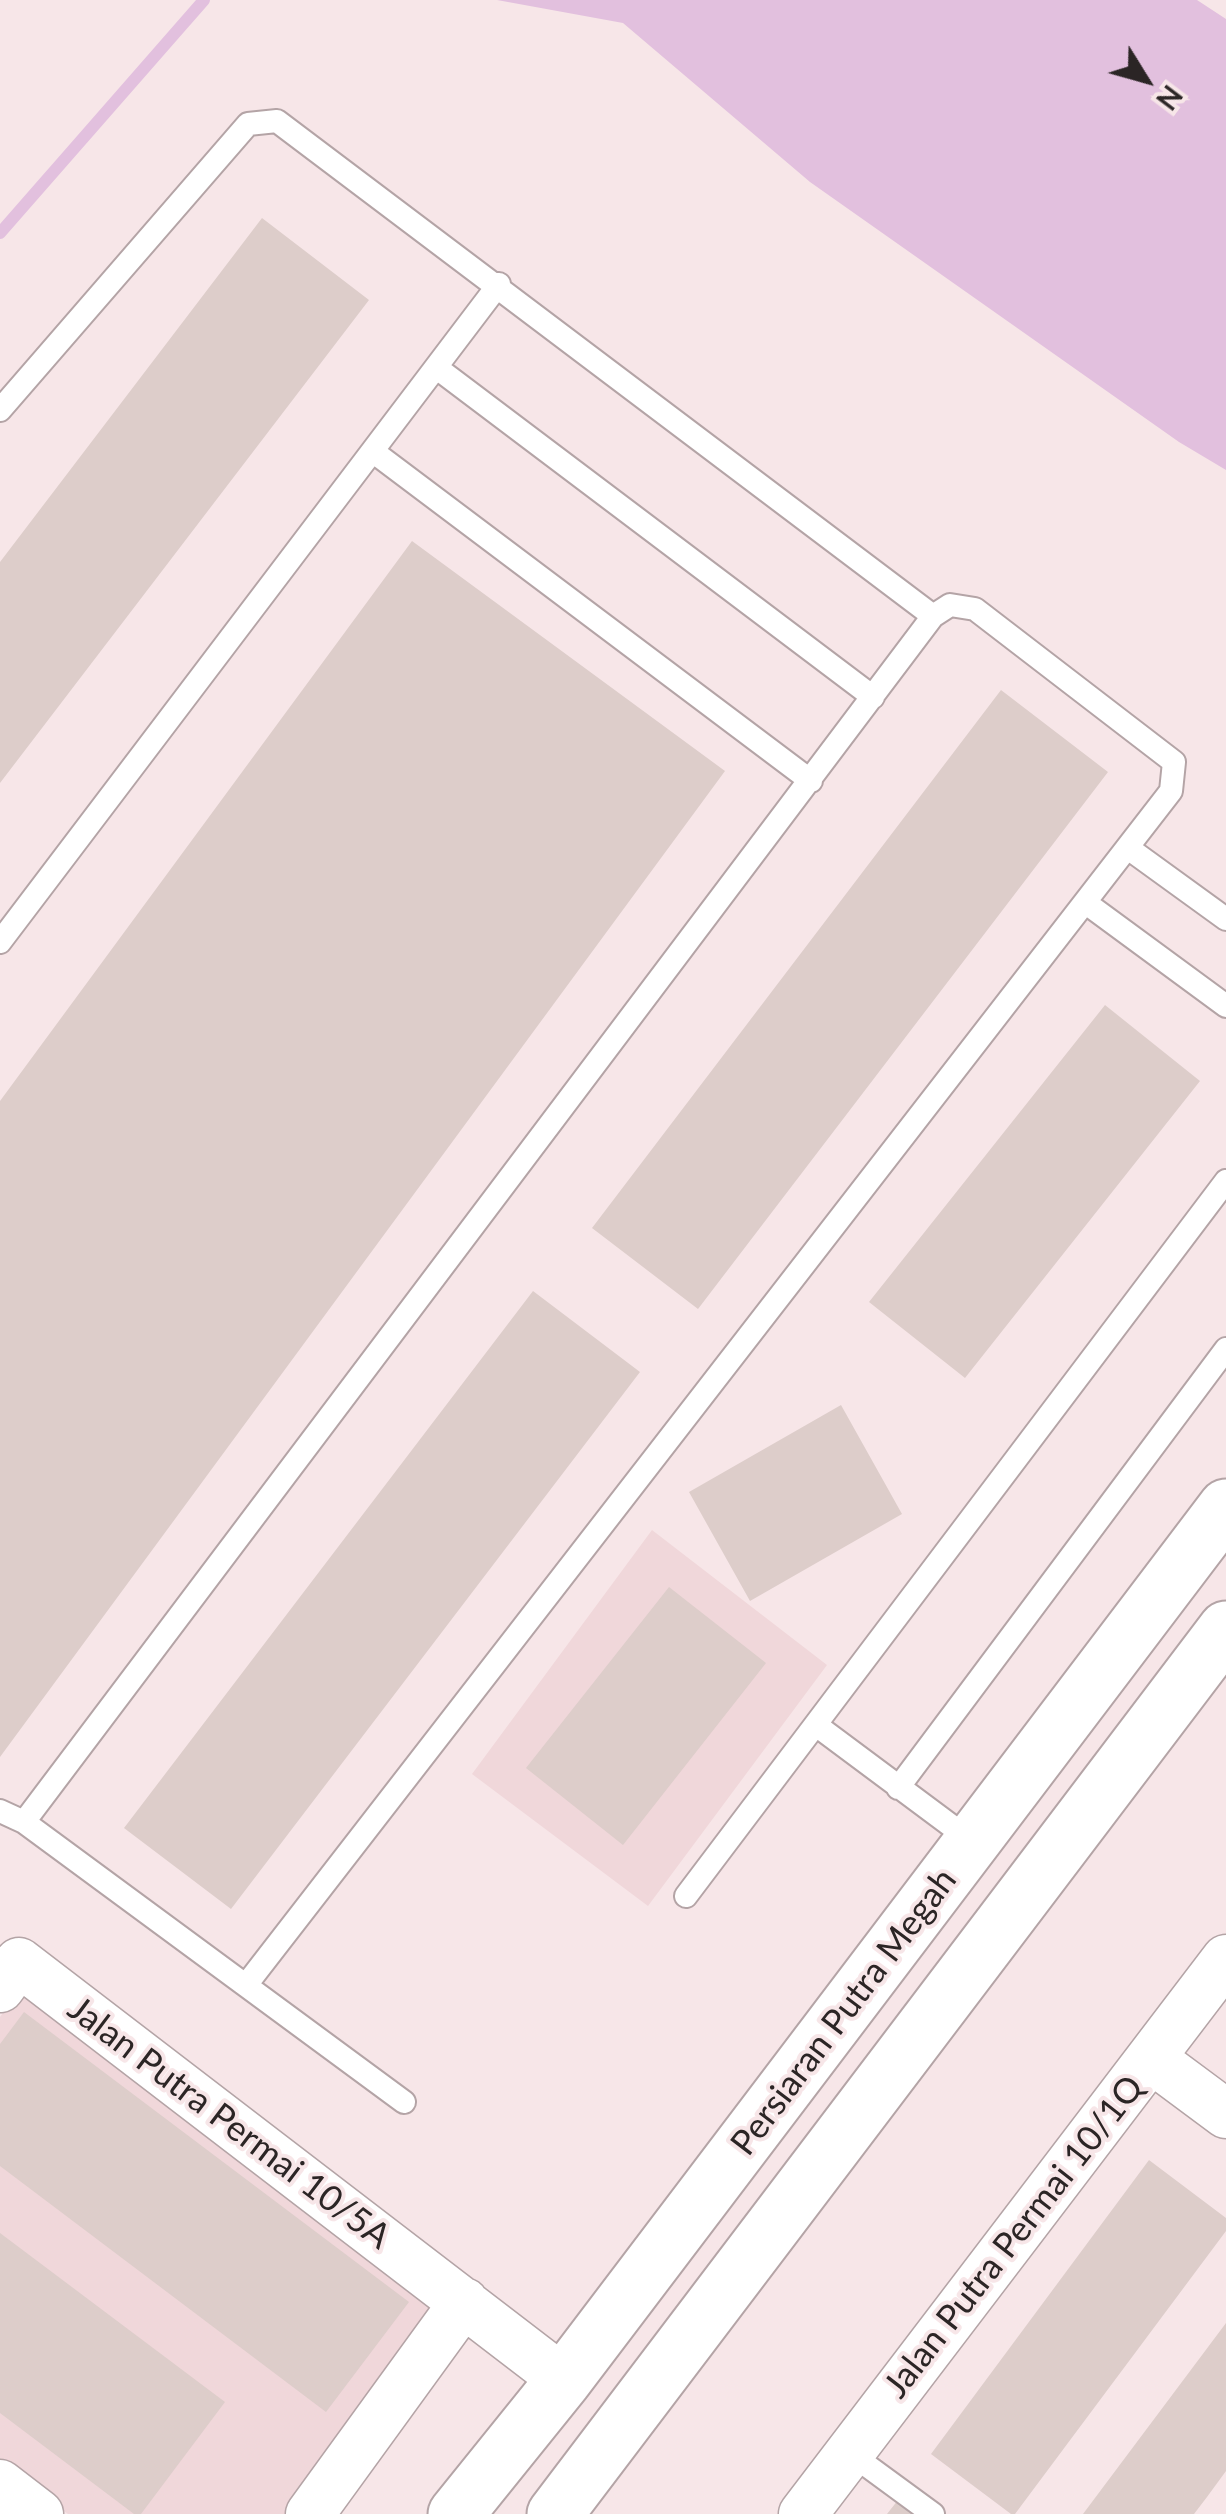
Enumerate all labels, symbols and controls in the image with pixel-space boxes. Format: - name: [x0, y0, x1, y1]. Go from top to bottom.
- north arrow: [1096, 30, 1196, 130]
- text: N: [1150, 79, 1190, 117]
- street label: Persiaran Putra Megah: [723, 1860, 965, 2164]
- street label: Jalan Putra Permai 10/5A: [60, 1988, 398, 2258]
- street label: Jalan Putra Permai 10/1Q: [875, 2068, 1153, 2406]

